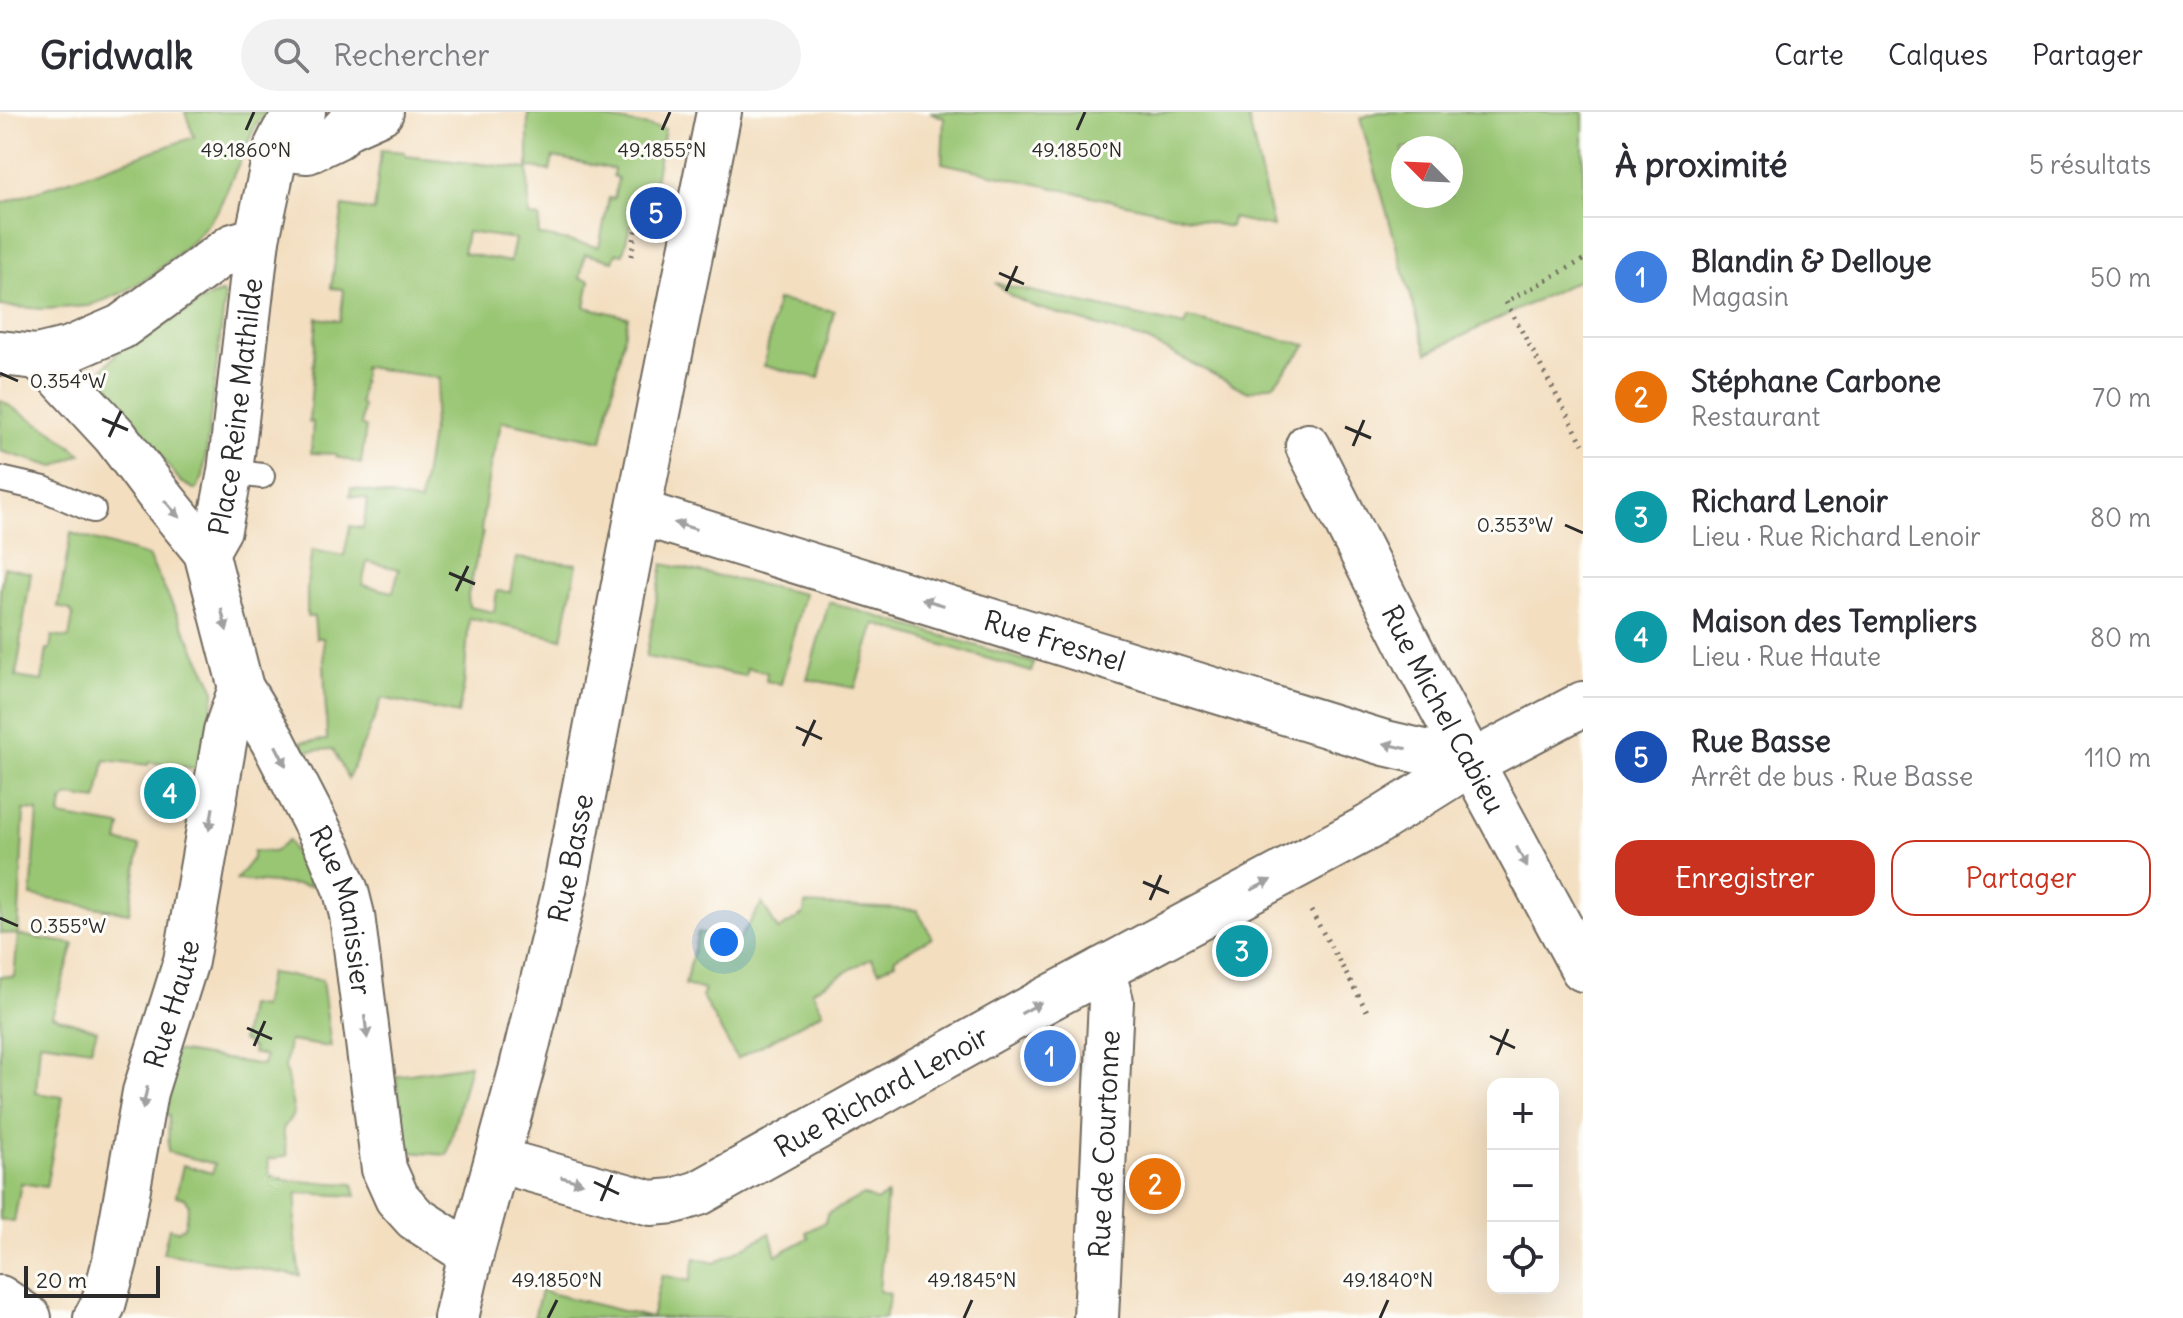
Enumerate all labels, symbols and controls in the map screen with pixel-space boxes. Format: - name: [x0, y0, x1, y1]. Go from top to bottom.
- search box: [241, 19, 801, 91]
- text: Gridwalk: [40, 32, 193, 79]
- icon: search: [269, 33, 313, 77]
- text: Rechercher: [333, 36, 490, 74]
- text: Carte: [1774, 37, 1844, 73]
- text: Calques: [1888, 37, 1988, 73]
- text: Partager: [2032, 37, 2143, 73]
- north arrow: [1391, 136, 1463, 208]
- text: 49.1860°N: [201, 137, 291, 162]
- text: 49.1855°N: [618, 137, 706, 162]
- text: 49.1850°N: [1032, 137, 1122, 162]
- text: À proximité: [1615, 143, 1788, 186]
- text: 5 résultats: [2029, 148, 2151, 181]
- pin: 5: [630, 183, 682, 243]
- text: Blandin & Delloye: [1691, 242, 1932, 280]
- text: 1: [1636, 261, 1646, 294]
- text: 50 m: [2090, 261, 2151, 294]
- street label: Place Reine Mathilde: [200, 276, 270, 538]
- text: Magasin: [1691, 280, 1789, 313]
- text: Stéphane Carbone: [1691, 362, 1941, 400]
- text: 0.354°W: [30, 368, 106, 393]
- text: 2: [1634, 381, 1648, 414]
- text: 70 m: [2092, 381, 2151, 414]
- text: Restaurant: [1691, 400, 1820, 433]
- text: Richard Lenoir: [1691, 482, 1888, 520]
- one-way arrow: [163, 499, 180, 519]
- text: 3: [1634, 501, 1648, 534]
- text: 80 m: [2090, 501, 2151, 534]
- text: 0.353°W: [1477, 512, 1553, 537]
- one-way arrow: [672, 519, 696, 532]
- text: Lieu · Rue Richard Lenoir: [1691, 520, 1981, 553]
- one-way arrow: [921, 595, 945, 608]
- street label: Rue Michel Cabieu: [1374, 599, 1513, 819]
- street label: Rue Fresnel: [979, 602, 1130, 680]
- text: Maison des Templiers: [1691, 602, 1977, 640]
- one-way arrow: [218, 608, 231, 633]
- text: 4: [1633, 621, 1649, 654]
- text: 80 m: [2090, 621, 2151, 654]
- text: Lieu · Rue Haute: [1691, 640, 1881, 673]
- text: Rue Basse: [1691, 722, 1831, 760]
- one-way arrow: [1383, 739, 1408, 751]
- text: 5: [1634, 741, 1648, 774]
- text: 110 m: [2084, 741, 2151, 774]
- one-way arrow: [274, 744, 287, 767]
- text: Arrêt de bus · Rue Basse: [1691, 760, 1973, 793]
- pin: 4: [144, 763, 196, 823]
- street label: Rue Basse: [540, 791, 601, 926]
- one-way arrow: [204, 806, 217, 831]
- street label: Rue Manissier: [301, 819, 380, 997]
- button: Enregistrer: [1615, 840, 1875, 916]
- button: Partager: [1891, 840, 2151, 916]
- one-way arrow: [1515, 845, 1528, 868]
- one-way arrow: [1249, 878, 1272, 892]
- text: 0.355°W: [30, 913, 106, 938]
- pin: 3: [1216, 921, 1268, 981]
- your location: [704, 922, 744, 962]
- street label: Rue Haute: [136, 937, 207, 1073]
- one-way arrow: [1020, 1001, 1043, 1015]
- one-way arrow: [360, 1015, 373, 1040]
- street label: Rue Richard Lenoir: [768, 1017, 995, 1165]
- pin: 1: [1024, 1026, 1076, 1086]
- street label: Rue de Courtonne: [1081, 1029, 1128, 1259]
- map controls: [1487, 1078, 1559, 1294]
- button: +: [1487, 1078, 1559, 1150]
- one-way arrow: [138, 1086, 151, 1111]
- button: −: [1487, 1150, 1559, 1222]
- pin: 2: [1129, 1154, 1181, 1214]
- one-way arrow: [559, 1175, 584, 1187]
- button: locate: [1487, 1222, 1559, 1294]
- scale bar: [24, 1262, 160, 1298]
- text: 20 m: [36, 1266, 87, 1294]
- text: 49.1850°N: [512, 1267, 602, 1292]
- text: 49.1845°N: [928, 1267, 1017, 1292]
- text: 49.1840°N: [1343, 1267, 1433, 1292]

